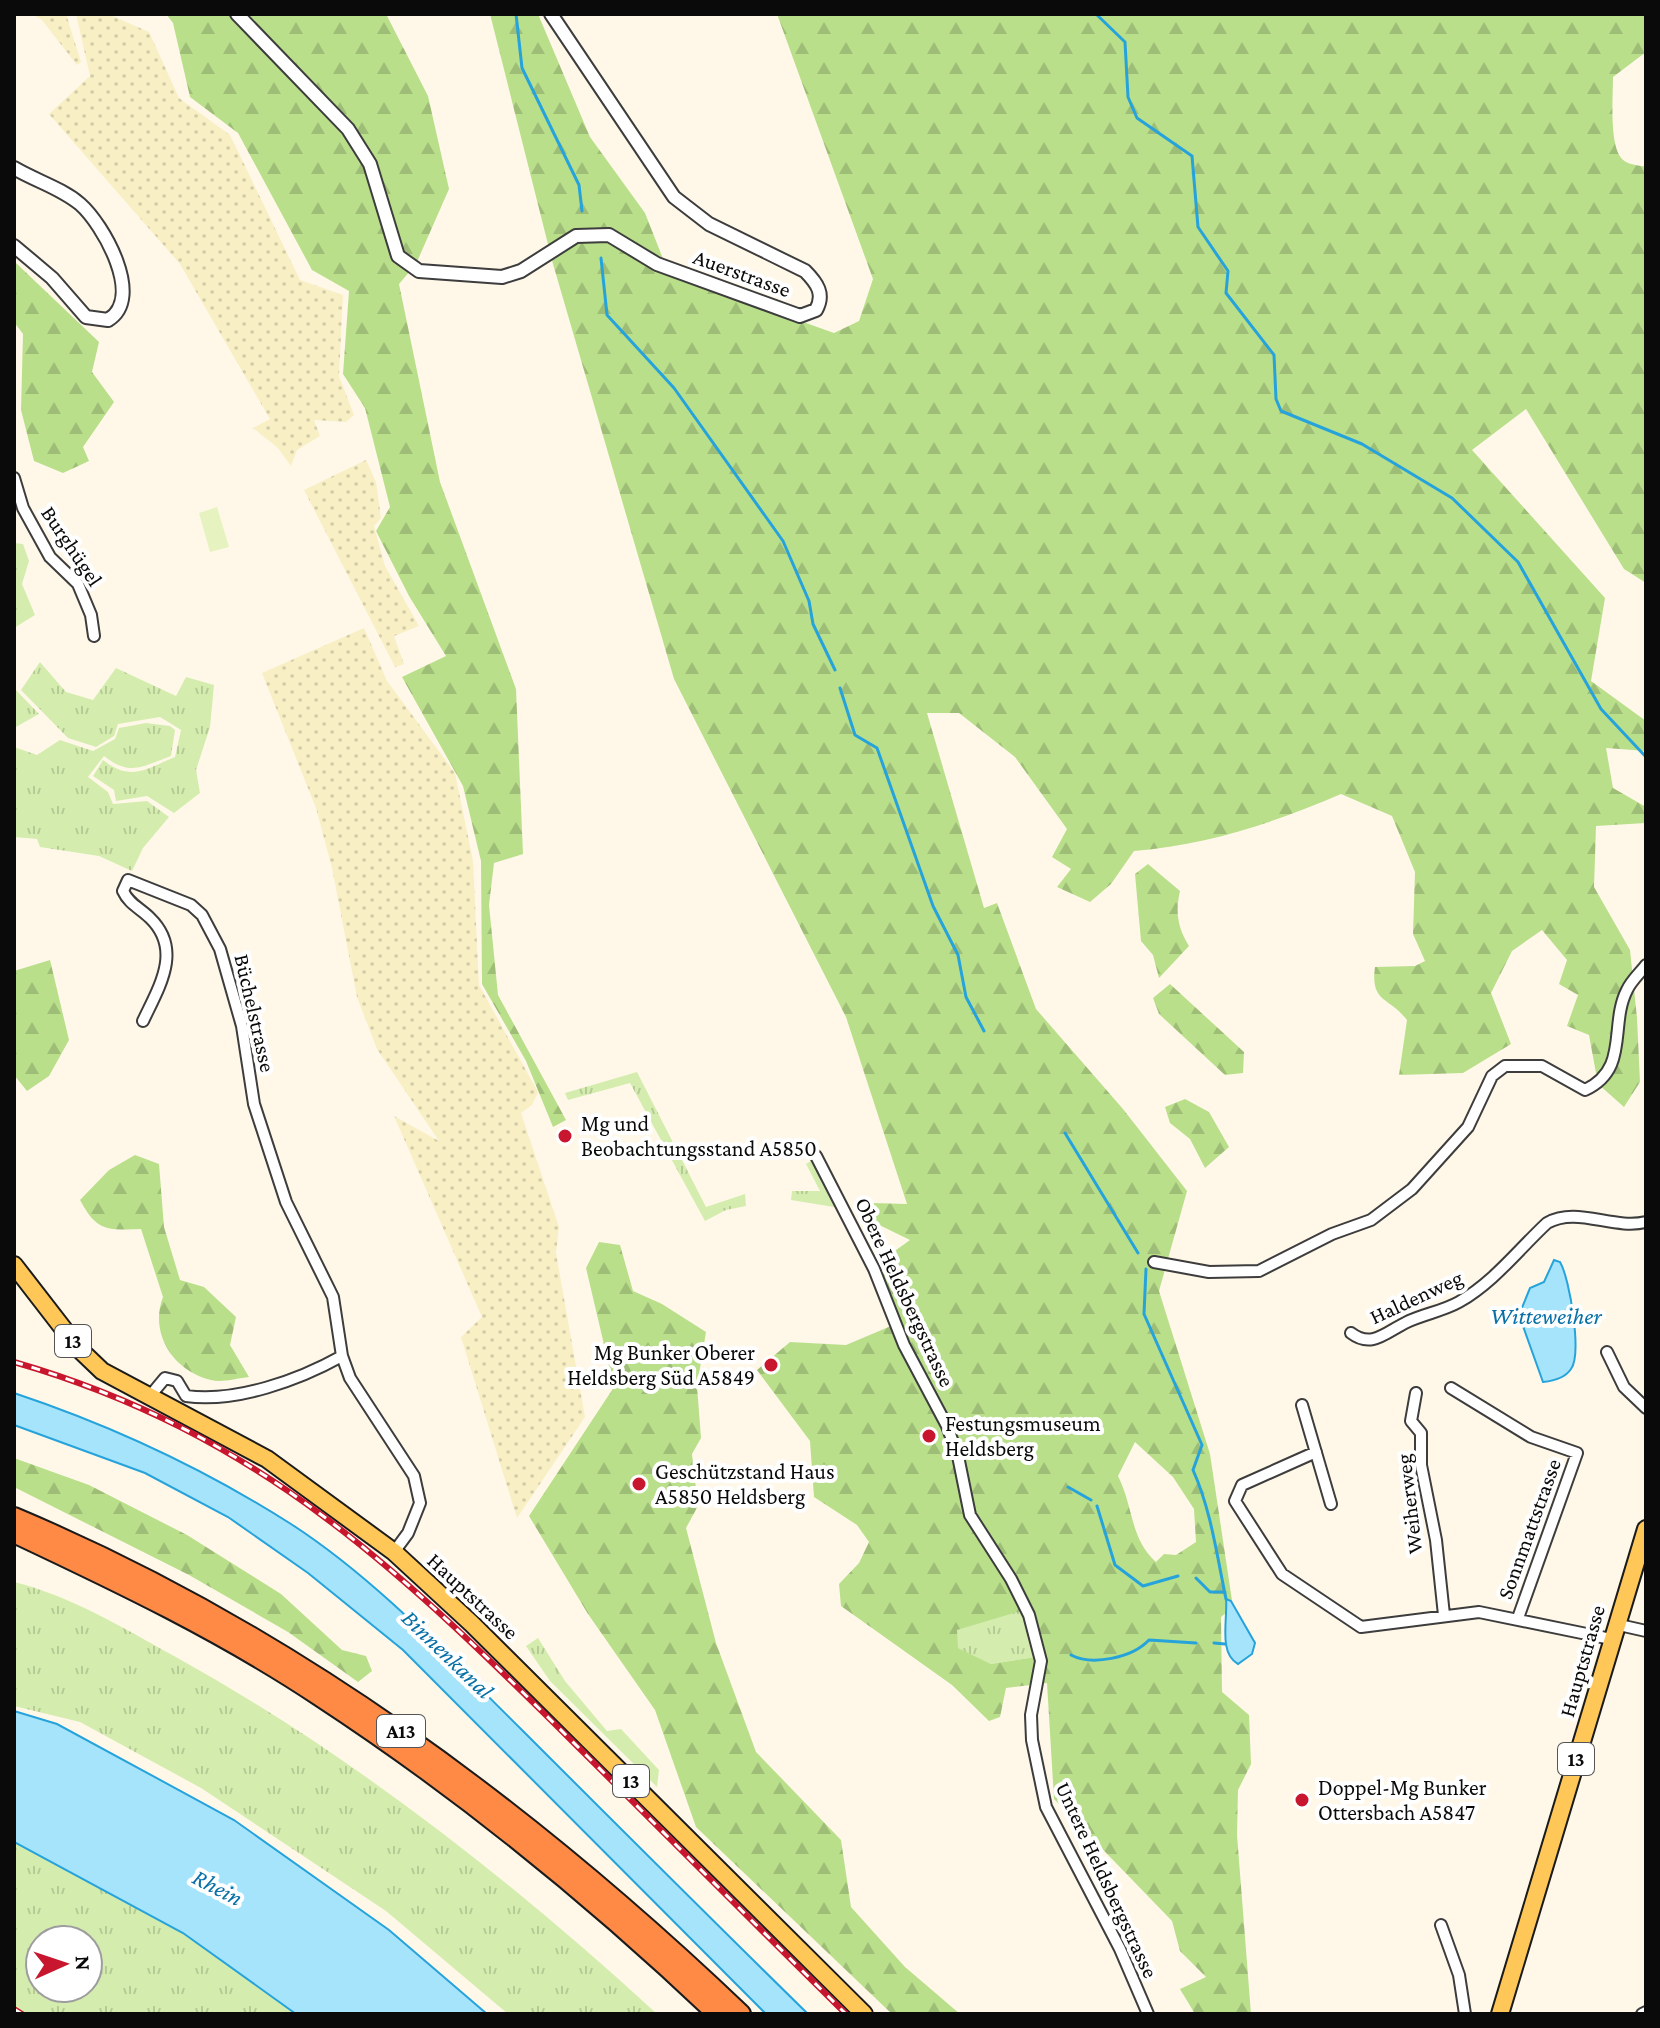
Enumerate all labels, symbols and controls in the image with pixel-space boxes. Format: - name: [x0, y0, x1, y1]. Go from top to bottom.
- street label: Auerstrasse: [690, 244, 794, 302]
- street label: Burghügel: [36, 501, 108, 591]
- street label: Büchelstrasse: [229, 952, 281, 1074]
- place label: Mg und Beobachtungsstand A5850: [581, 1111, 817, 1161]
- marker: Mg und Beobachtungsstand A5850: [556, 1127, 574, 1145]
- street label: Obere Heldsbergstrasse: [850, 1193, 960, 1391]
- street label: Haldenweg: [1366, 1264, 1467, 1329]
- water label: Witteweiher: [1490, 1302, 1602, 1329]
- road number: 13: [55, 1325, 91, 1357]
- place label: Mg Bunker Oberer Heldsberg Süd A5849: [567, 1340, 755, 1390]
- marker: Mg Bunker Oberer Heldsberg Süd A5849: [762, 1356, 780, 1374]
- place label: Festungsmuseum Heldsberg: [945, 1411, 1101, 1461]
- marker: Festungsmuseum Heldsberg: [920, 1427, 938, 1445]
- street label: Weiherweg: [1390, 1452, 1428, 1555]
- street label: Sonnmattstrasse: [1492, 1455, 1566, 1603]
- place label: Geschützstand Haus A5850 Heldsberg: [655, 1459, 835, 1509]
- marker: Geschützstand Haus A5850 Heldsberg: [630, 1475, 648, 1493]
- street label: Hauptstrasse: [422, 1548, 524, 1644]
- street label: Hauptstrasse: [1554, 1602, 1610, 1720]
- water label: Binnenkanal: [397, 1604, 500, 1705]
- road number: A13: [377, 1715, 425, 1747]
- road number: 13: [1558, 1743, 1594, 1775]
- road number: 13: [613, 1765, 649, 1797]
- place label: Doppel-Mg Bunker Ottersbach A5847: [1318, 1775, 1487, 1825]
- street label: Untere Heldsbergstrasse: [1051, 1778, 1163, 1982]
- marker: Doppel-Mg Bunker Ottersbach A5847: [1293, 1791, 1311, 1809]
- water label: Rhein: [189, 1863, 247, 1911]
- north arrow: [24, 1924, 104, 2004]
- text: N: [71, 1955, 96, 1971]

